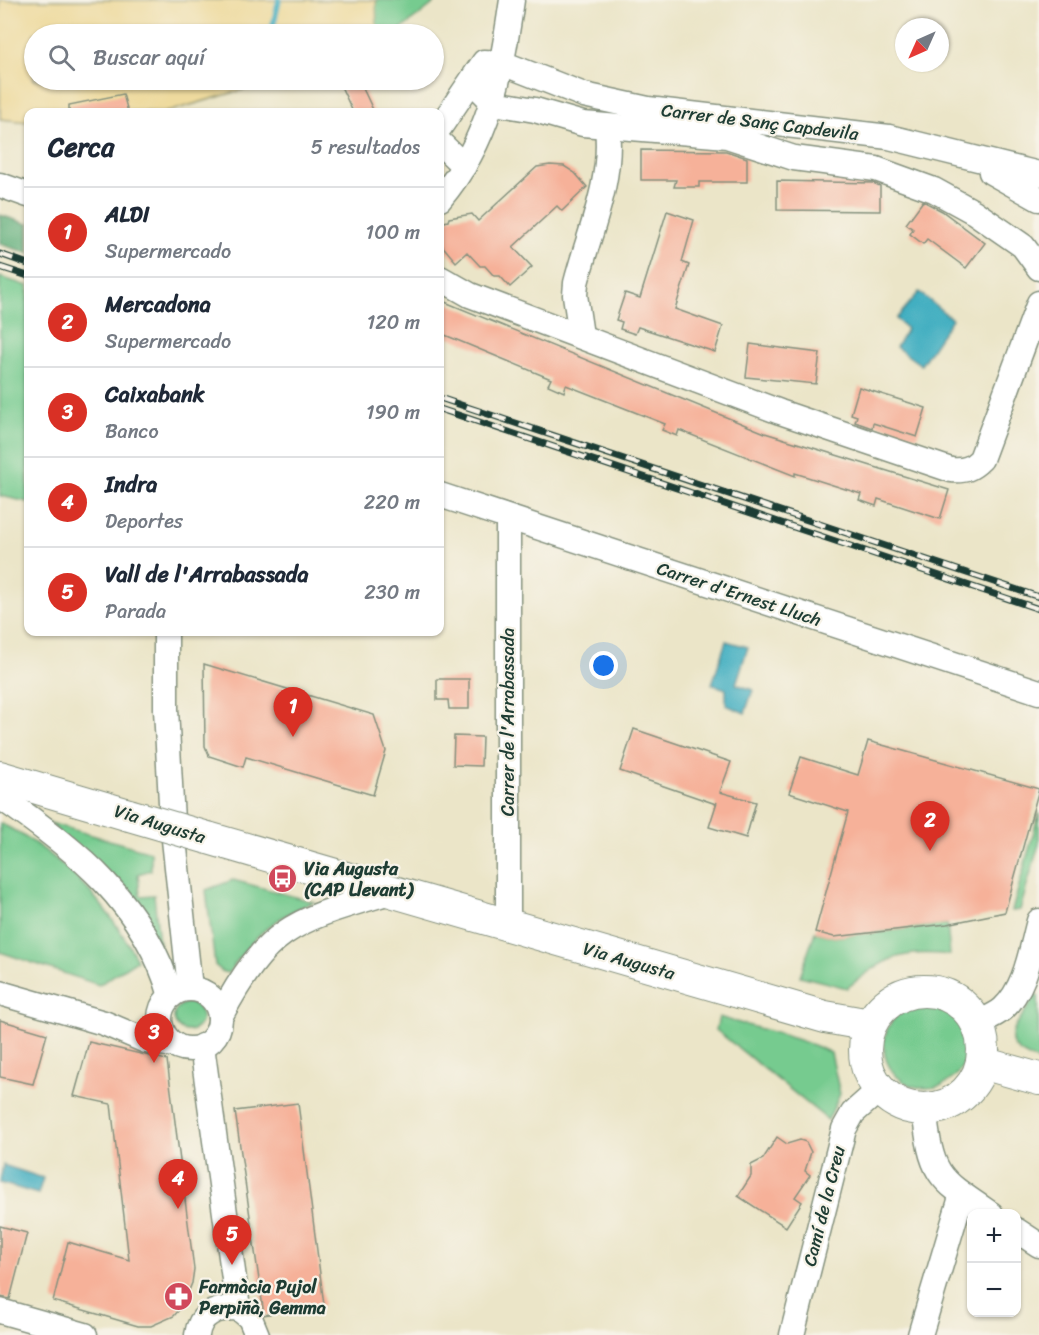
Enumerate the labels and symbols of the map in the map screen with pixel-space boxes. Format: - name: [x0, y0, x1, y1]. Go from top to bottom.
- north arrow: [895, 18, 949, 72]
- street label: Carrer de Sanç Capdevila: [660, 94, 861, 150]
- street label: Carrer d'Ernest Lluch: [653, 552, 825, 636]
- street label: Carrer de l'Arrabassada: [492, 628, 524, 816]
- your location: [589, 651, 618, 680]
- pin: 1: [274, 688, 312, 737]
- street label: Via Augusta: [110, 795, 211, 853]
- pin: 2: [910, 802, 950, 851]
- place label: Via Augusta (CAP Llevant): [304, 853, 414, 906]
- bus stop icon: Via Augusta (CAP Llevant): [267, 863, 299, 895]
- street label: Via Augusta: [579, 933, 680, 990]
- pin: 3: [134, 1014, 174, 1063]
- street label: Camí de la Creu: [794, 1142, 855, 1270]
- pin: 4: [158, 1160, 198, 1209]
- pin: 5: [212, 1216, 252, 1265]
- place label: Farmàcia Pujol Perpiñà, Gemma: [198, 1271, 326, 1324]
- pharmacy icon: Farmàcia Pujol Perpiñà, Gemma: [162, 1281, 194, 1313]

